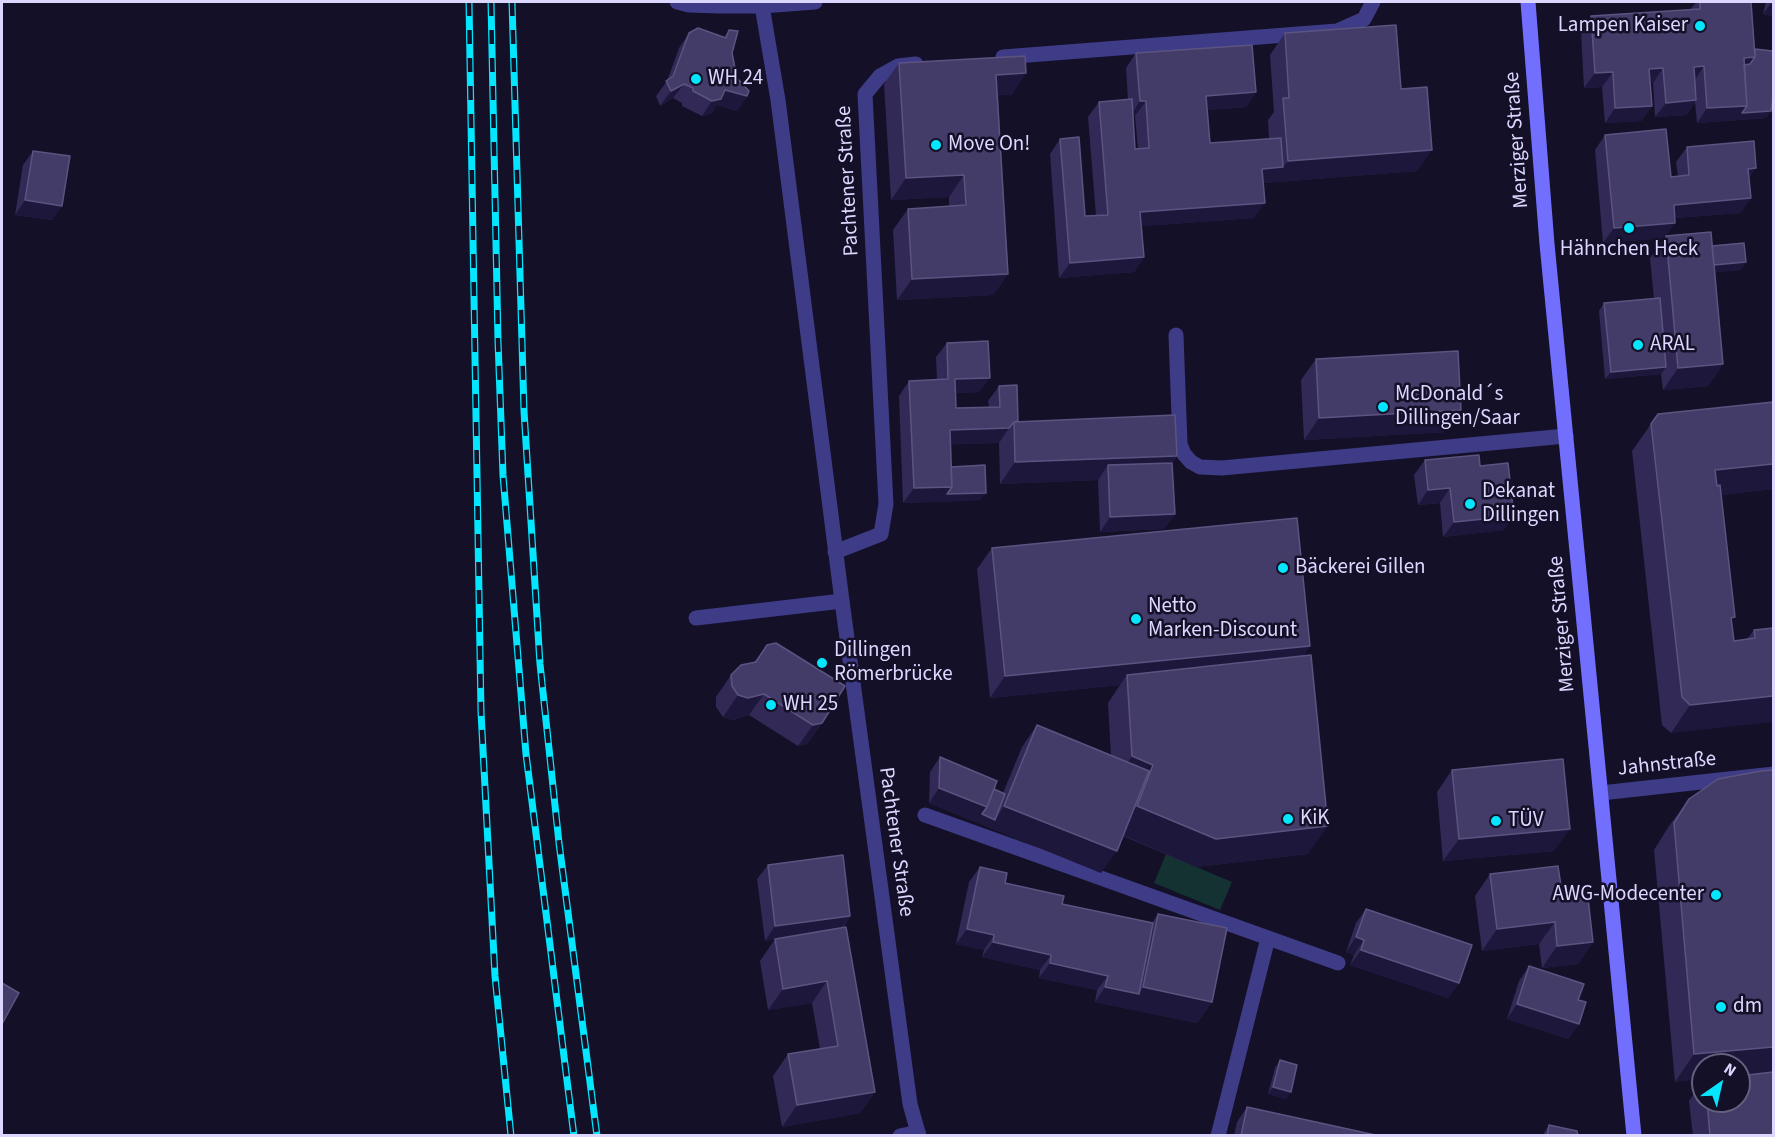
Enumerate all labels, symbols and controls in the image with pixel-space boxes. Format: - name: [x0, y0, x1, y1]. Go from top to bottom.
- place label: Lampen Kaiser: [1558, 13, 1688, 39]
- marker: Lampen Kaiser: [1693, 19, 1707, 33]
- place label: WH 24: [708, 66, 763, 92]
- street label: Merziger Straße: [1501, 71, 1535, 209]
- marker: WH 24: [689, 72, 703, 86]
- street label: Pachtener Straße: [832, 105, 866, 257]
- place label: Move On!: [948, 132, 1030, 158]
- marker: Move On!: [929, 138, 943, 152]
- marker: Hähnchen Heck: [1622, 221, 1636, 235]
- place label: Hähnchen Heck: [1560, 237, 1698, 263]
- place label: ARAL: [1650, 332, 1695, 358]
- marker: ARAL: [1631, 338, 1645, 352]
- place label: McDonald´s Dillingen/Saar: [1395, 382, 1520, 432]
- marker: McDonald´s Dillingen/Saar: [1376, 400, 1390, 414]
- place label: Dekanat Dillingen: [1482, 479, 1560, 529]
- marker: Dekanat Dillingen: [1463, 497, 1477, 511]
- place label: Bäckerei Gillen: [1295, 555, 1426, 581]
- street label: Merziger Straße: [1544, 555, 1582, 693]
- marker: Bäckerei Gillen: [1276, 561, 1290, 575]
- place label: Netto Marken-Discount: [1148, 594, 1297, 644]
- marker: Netto Marken-Discount: [1129, 612, 1143, 626]
- place label: Dillingen Römerbrücke: [834, 638, 953, 688]
- marker: Dillingen Römerbrücke: [815, 656, 829, 670]
- place label: WH 25: [783, 692, 838, 718]
- marker: WH 25: [764, 698, 778, 712]
- street label: Jahnstraße: [1616, 747, 1718, 783]
- street label: Pachtener Straße: [872, 766, 918, 918]
- place label: KiK: [1300, 806, 1329, 832]
- place label: TÜV: [1508, 808, 1544, 834]
- marker: KiK: [1281, 812, 1295, 826]
- marker: TÜV: [1489, 814, 1503, 828]
- place label: AWG-Modecenter: [1552, 882, 1704, 908]
- marker: AWG-Modecenter: [1709, 888, 1723, 902]
- place label: dm: [1733, 994, 1762, 1020]
- marker: dm: [1714, 1000, 1728, 1014]
- north arrow: [1691, 1053, 1751, 1113]
- text: N: [1719, 1058, 1741, 1082]

